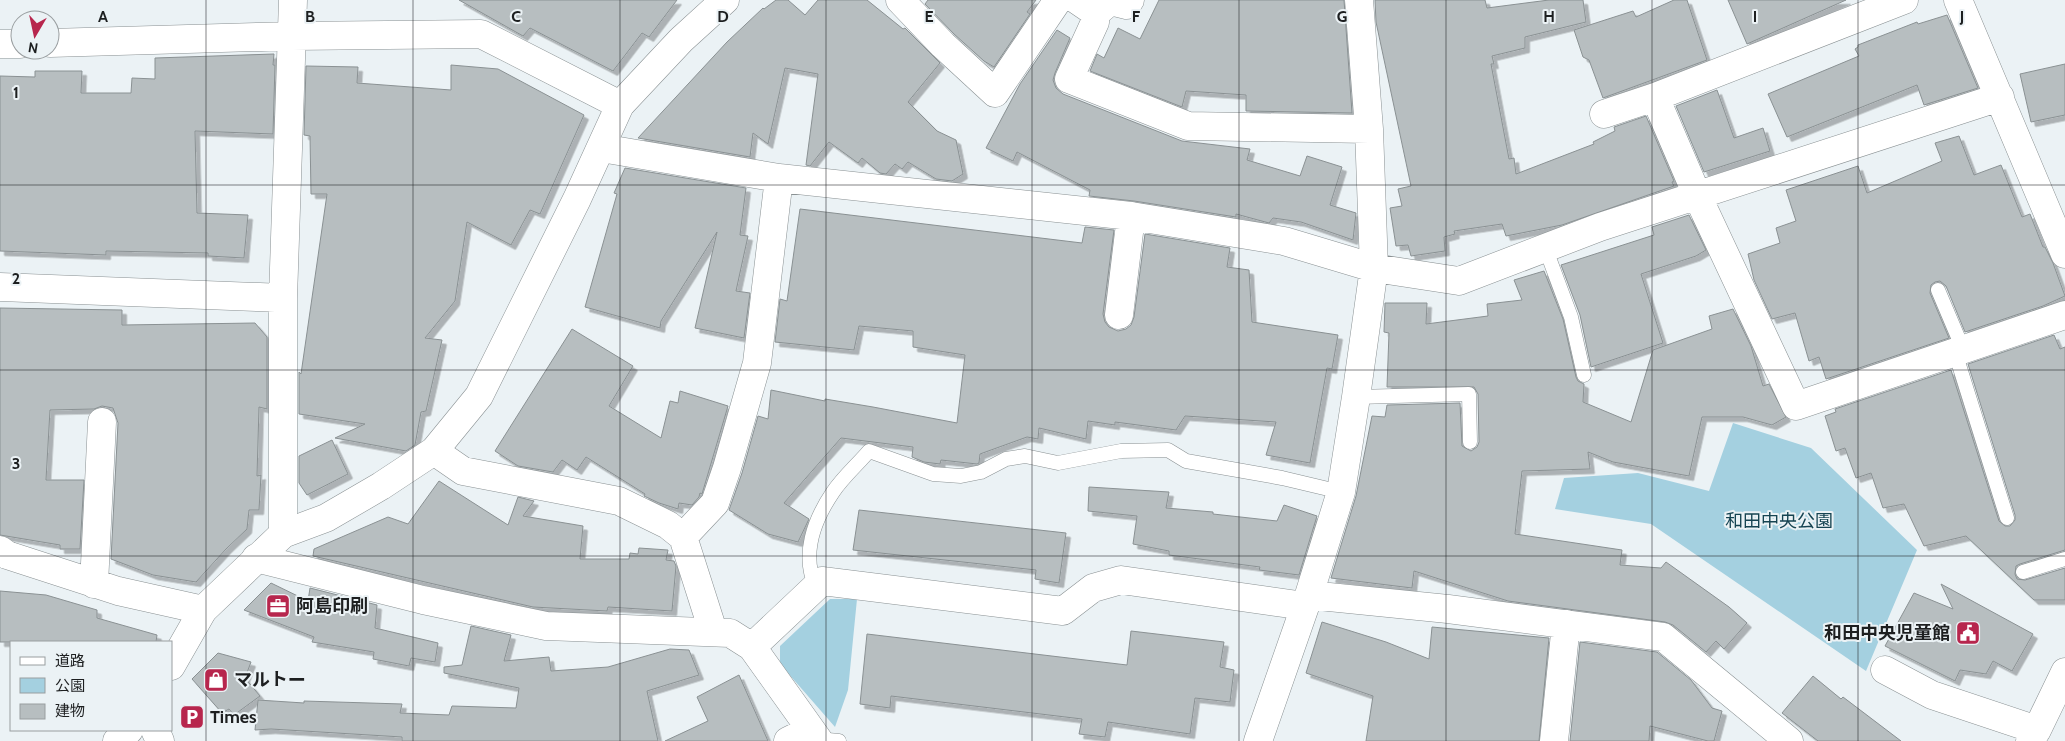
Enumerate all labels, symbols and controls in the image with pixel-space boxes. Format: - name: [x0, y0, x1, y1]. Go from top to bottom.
- text: A: [98, 7, 108, 26]
- text: B: [305, 7, 315, 26]
- text: C: [511, 7, 521, 26]
- text: D: [717, 7, 729, 26]
- text: E: [924, 7, 934, 26]
- text: F: [1132, 7, 1141, 26]
- text: G: [1337, 7, 1347, 26]
- text: H: [1543, 7, 1555, 26]
- text: I: [1753, 7, 1757, 26]
- text: J: [1959, 7, 1964, 26]
- north arrow: [10, 10, 60, 60]
- text: N: [27, 38, 39, 58]
- text: 1: [13, 83, 19, 102]
- text: 2: [12, 269, 20, 288]
- text: 3: [12, 454, 20, 473]
- park label: 和田中央公園: [1725, 510, 1833, 532]
- office icon: 阿島印刷: [265, 593, 291, 619]
- place label: 阿島印刷: [296, 595, 368, 617]
- public building icon: 和田中央児童館: [1955, 620, 1981, 646]
- place label: 和田中央児童館: [1824, 622, 1950, 644]
- legend: [10, 641, 172, 731]
- text: 道路: [55, 652, 85, 670]
- shop icon: マルトー: [203, 667, 229, 693]
- place label: マルトー: [234, 669, 306, 691]
- text: 公園: [55, 677, 85, 695]
- text: 建物: [55, 702, 85, 720]
- parking icon: Times: [179, 704, 205, 730]
- place label: Times: [210, 706, 257, 728]

